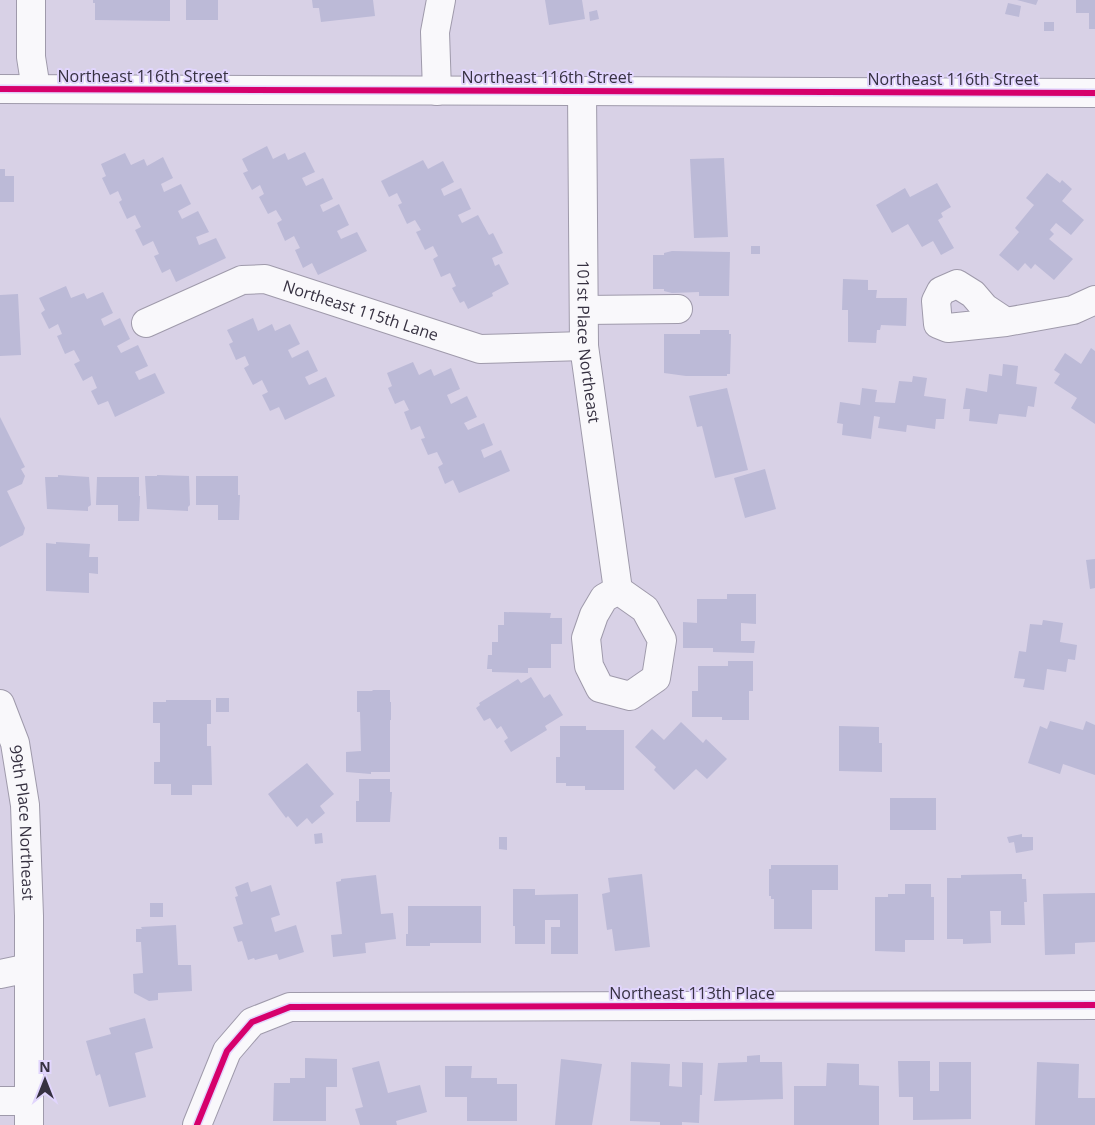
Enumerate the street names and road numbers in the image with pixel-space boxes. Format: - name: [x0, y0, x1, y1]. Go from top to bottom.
- street label: Northeast 116th Street: [58, 65, 229, 87]
- street label: Northeast 116th Street: [462, 66, 633, 88]
- street label: Northeast 116th Street: [868, 68, 1039, 90]
- street label: 101st Place Northeast: [572, 260, 606, 425]
- street label: Northeast 115th Lane: [280, 275, 441, 346]
- street label: 99th Place Northeast: [4, 743, 39, 901]
- street label: Northeast 113th Place: [609, 982, 775, 1004]

